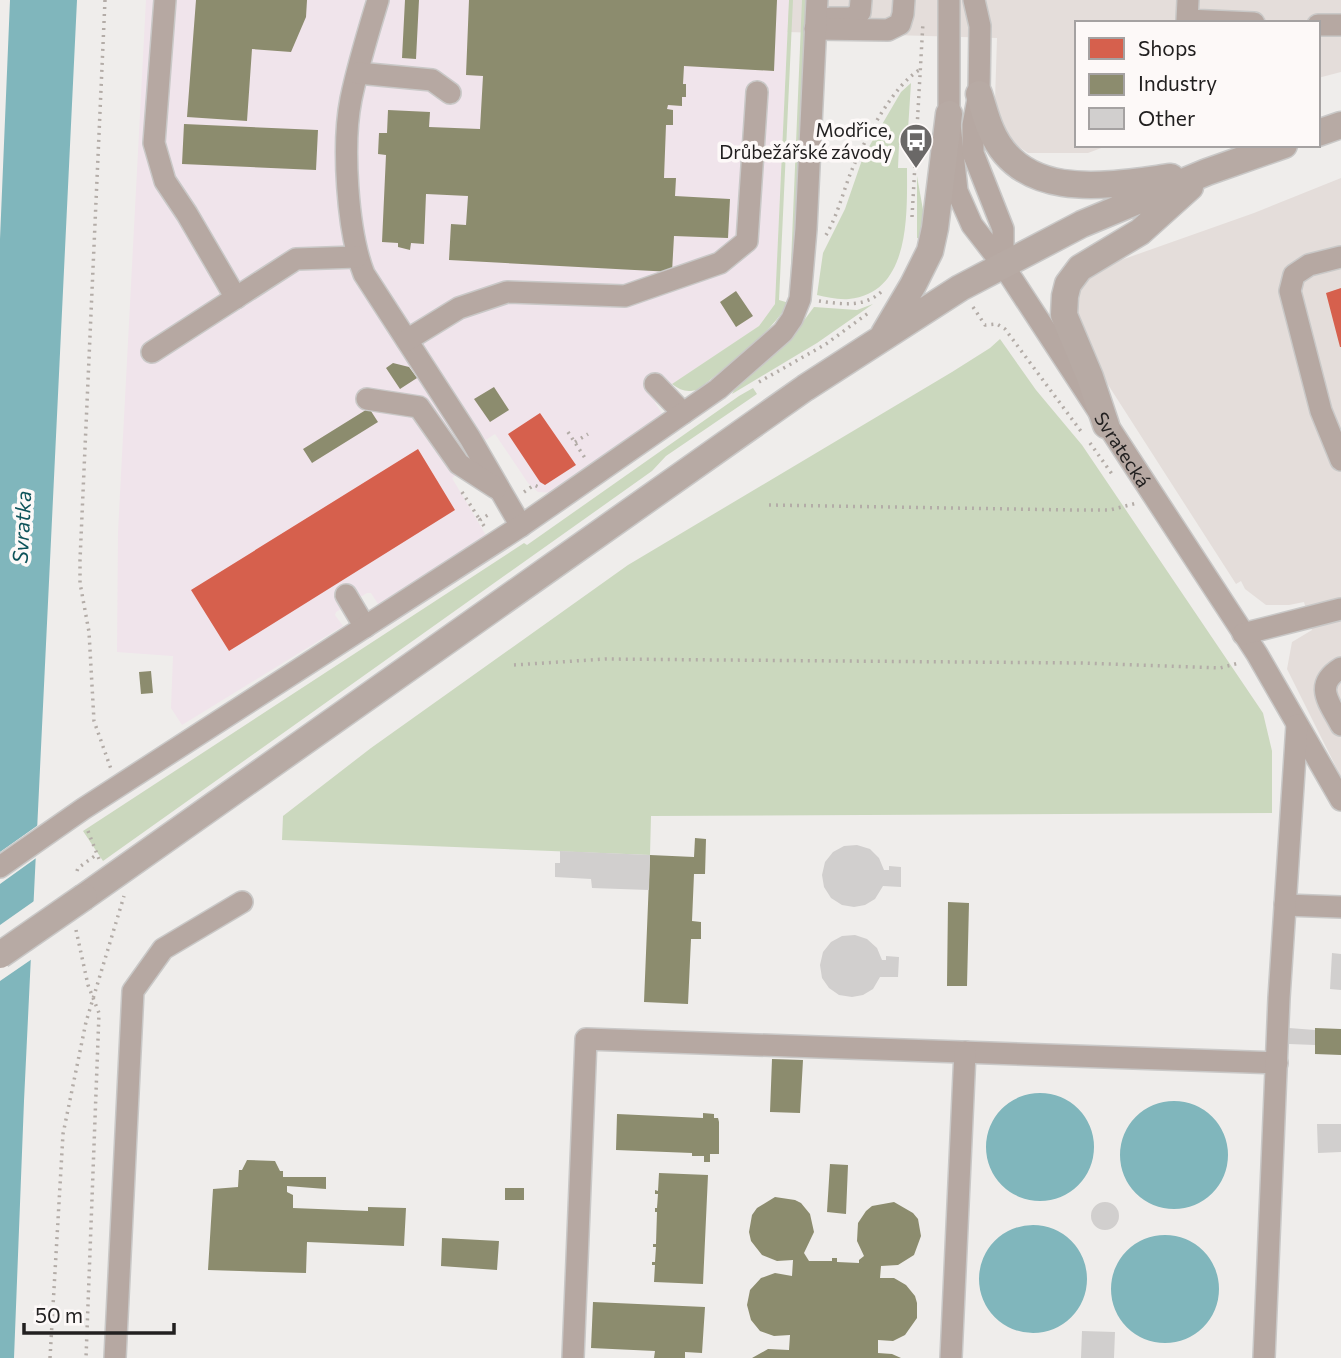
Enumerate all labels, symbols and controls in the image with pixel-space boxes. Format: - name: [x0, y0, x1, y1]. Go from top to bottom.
- legend: [1075, 21, 1320, 147]
- text: Shops: [1138, 35, 1197, 60]
- text: Industry: [1138, 70, 1217, 95]
- text: Other: [1138, 105, 1195, 130]
- place label: Modřice, Drůbežářské závody: [719, 118, 892, 163]
- bus stop icon: Modřice, Drůbežářské závody: [897, 121, 935, 170]
- street label: Svratecká: [1090, 407, 1156, 491]
- water label: Svratka: [7, 490, 35, 564]
- scale bar: [24, 1292, 175, 1336]
- text: 50 m: [35, 1302, 83, 1327]

